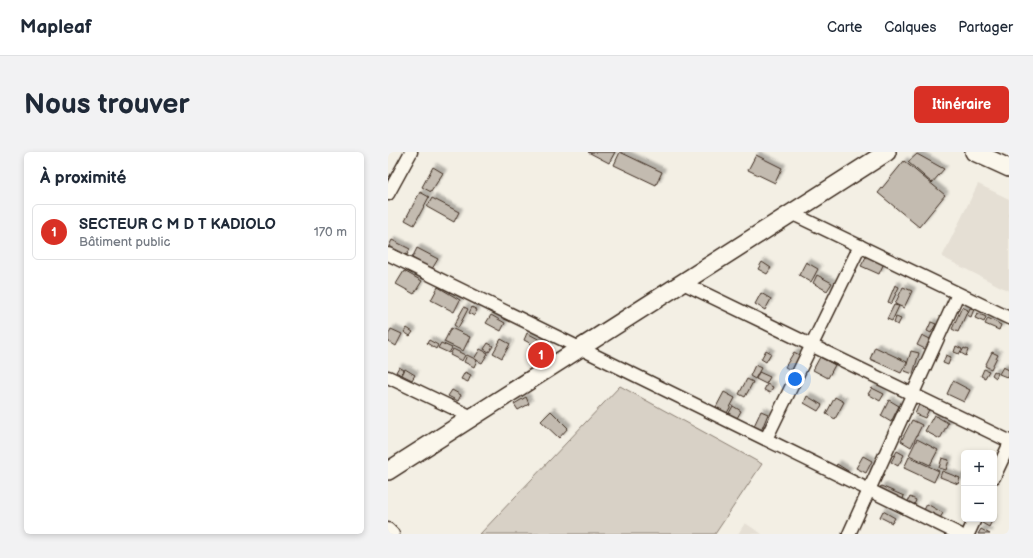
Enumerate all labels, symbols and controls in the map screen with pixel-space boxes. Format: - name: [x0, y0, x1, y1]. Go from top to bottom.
- text: Mapleaf: [20, 16, 92, 39]
- text: Carte: [827, 19, 862, 36]
- text: Calques: [884, 19, 936, 36]
- text: Partager: [958, 19, 1013, 36]
- button: Itinéraire: [914, 86, 1009, 123]
- text: Nous trouver: [24, 88, 190, 121]
- text: À proximité: [40, 168, 126, 188]
- text: SECTEUR C M D T KADIOLO: [79, 215, 276, 234]
- text: 1: [51, 224, 57, 240]
- text: 170 m: [314, 224, 347, 240]
- text: Bâtiment public: [79, 234, 170, 250]
- pin: 1: [528, 340, 554, 370]
- your location: [785, 369, 805, 389]
- map controls: [961, 450, 997, 522]
- button: +: [961, 450, 997, 486]
- button: −: [961, 486, 997, 522]

